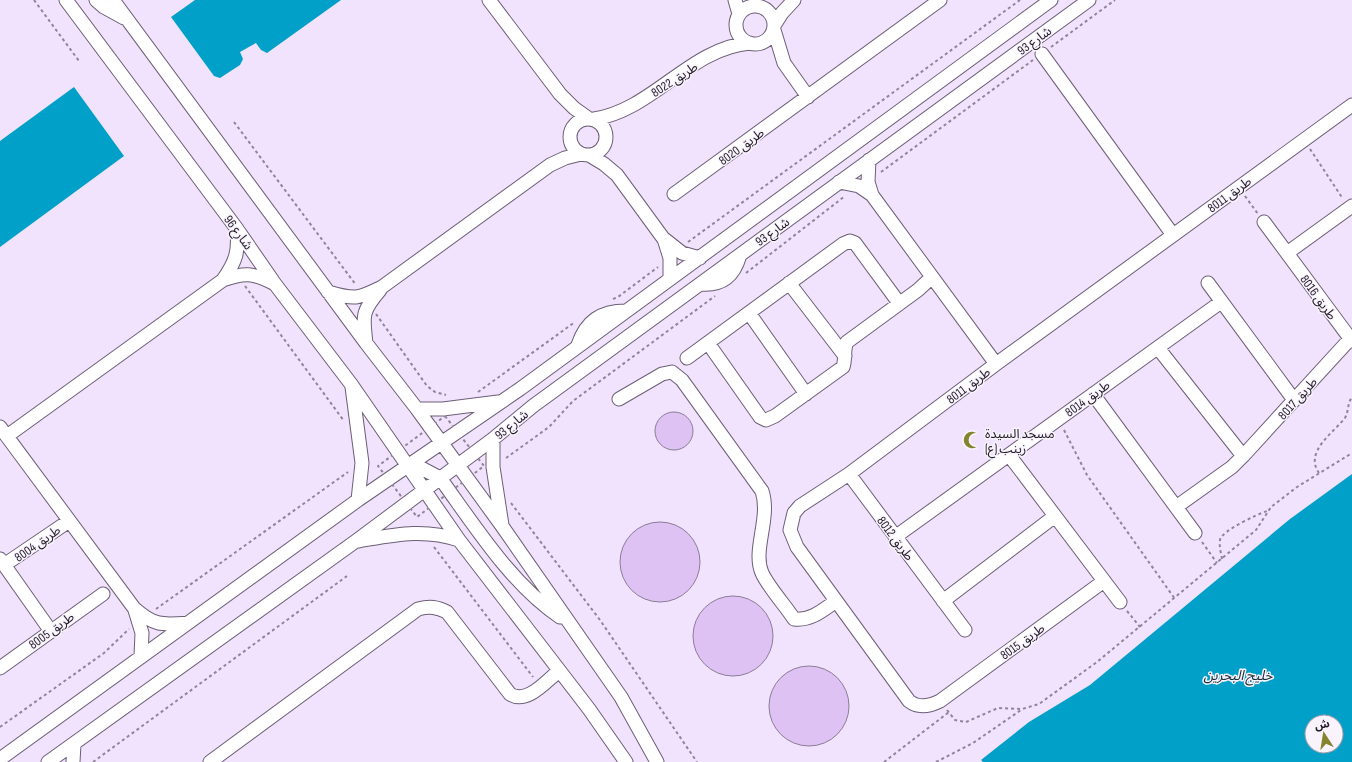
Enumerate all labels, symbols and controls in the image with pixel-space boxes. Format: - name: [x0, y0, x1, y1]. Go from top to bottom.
- street label: شارع 93: [1014, 23, 1056, 60]
- street label: طريق 8022: [648, 59, 701, 101]
- street label: طريق 8020: [716, 125, 768, 169]
- street label: طريق 8011: [1204, 173, 1255, 216]
- street label: شارع 96: [219, 212, 256, 254]
- street label: شارع 93: [752, 214, 794, 251]
- street label: طريق 8016: [1297, 272, 1340, 323]
- street label: طريق 8011: [944, 364, 994, 407]
- street label: طريق 8017: [1275, 374, 1321, 423]
- street label: طريق 8014: [1062, 377, 1113, 420]
- street label: شارع 93: [492, 406, 533, 445]
- place label: مسجد السيدة زينب (ع): [985, 426, 1055, 459]
- mosque icon: مسجد السيدة زينب (ع): [962, 430, 982, 450]
- street label: طريق 8012: [873, 513, 917, 564]
- street label: طريق 8004: [11, 522, 64, 566]
- street label: طريق 8005: [26, 609, 78, 653]
- street label: طريق 8015: [997, 620, 1048, 663]
- water label: خليج البحرين: [1203, 667, 1273, 686]
- north arrow: [1304, 714, 1344, 754]
- text: ش: [1313, 717, 1331, 733]

